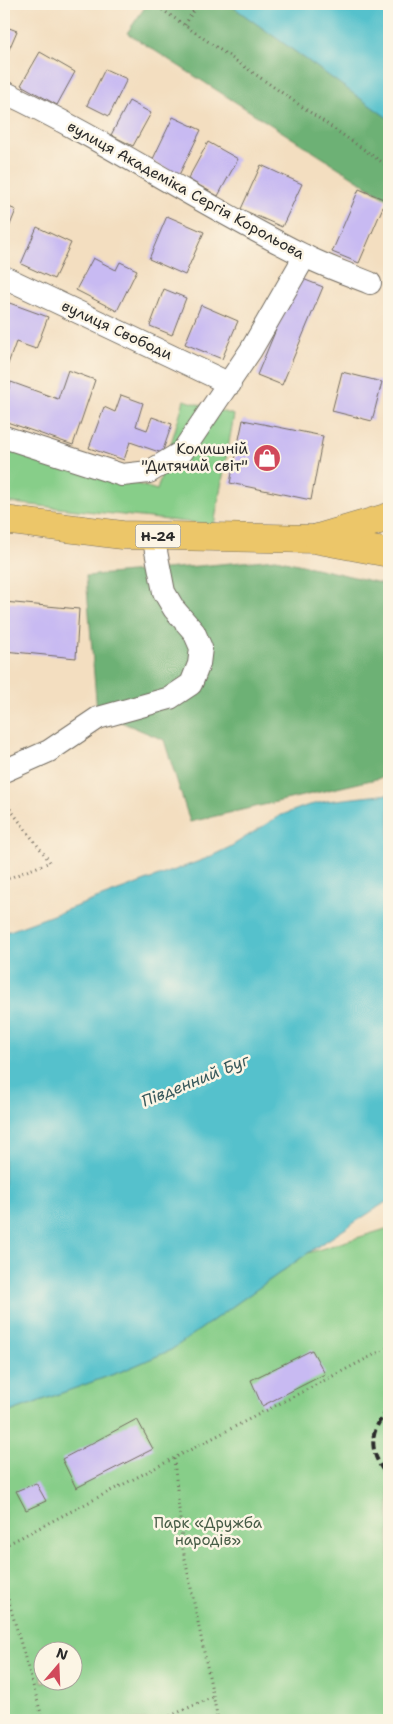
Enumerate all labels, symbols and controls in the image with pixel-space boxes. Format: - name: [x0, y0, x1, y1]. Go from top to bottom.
- street label: вулиця Академіка Сергія Корольова: [64, 116, 309, 264]
- street label: вулиця Свободи: [58, 296, 176, 365]
- place label: Колишній "Дитячий світ": [141, 439, 248, 476]
- shop icon: Колишній "Дитячий світ": [252, 443, 282, 473]
- road number: Н-24: [136, 524, 180, 548]
- water label: Південний Буг: [138, 1049, 253, 1112]
- park label: Парк «Дружба народів»: [154, 1513, 263, 1550]
- north arrow: [32, 1642, 82, 1692]
- text: N: [54, 1643, 70, 1664]

